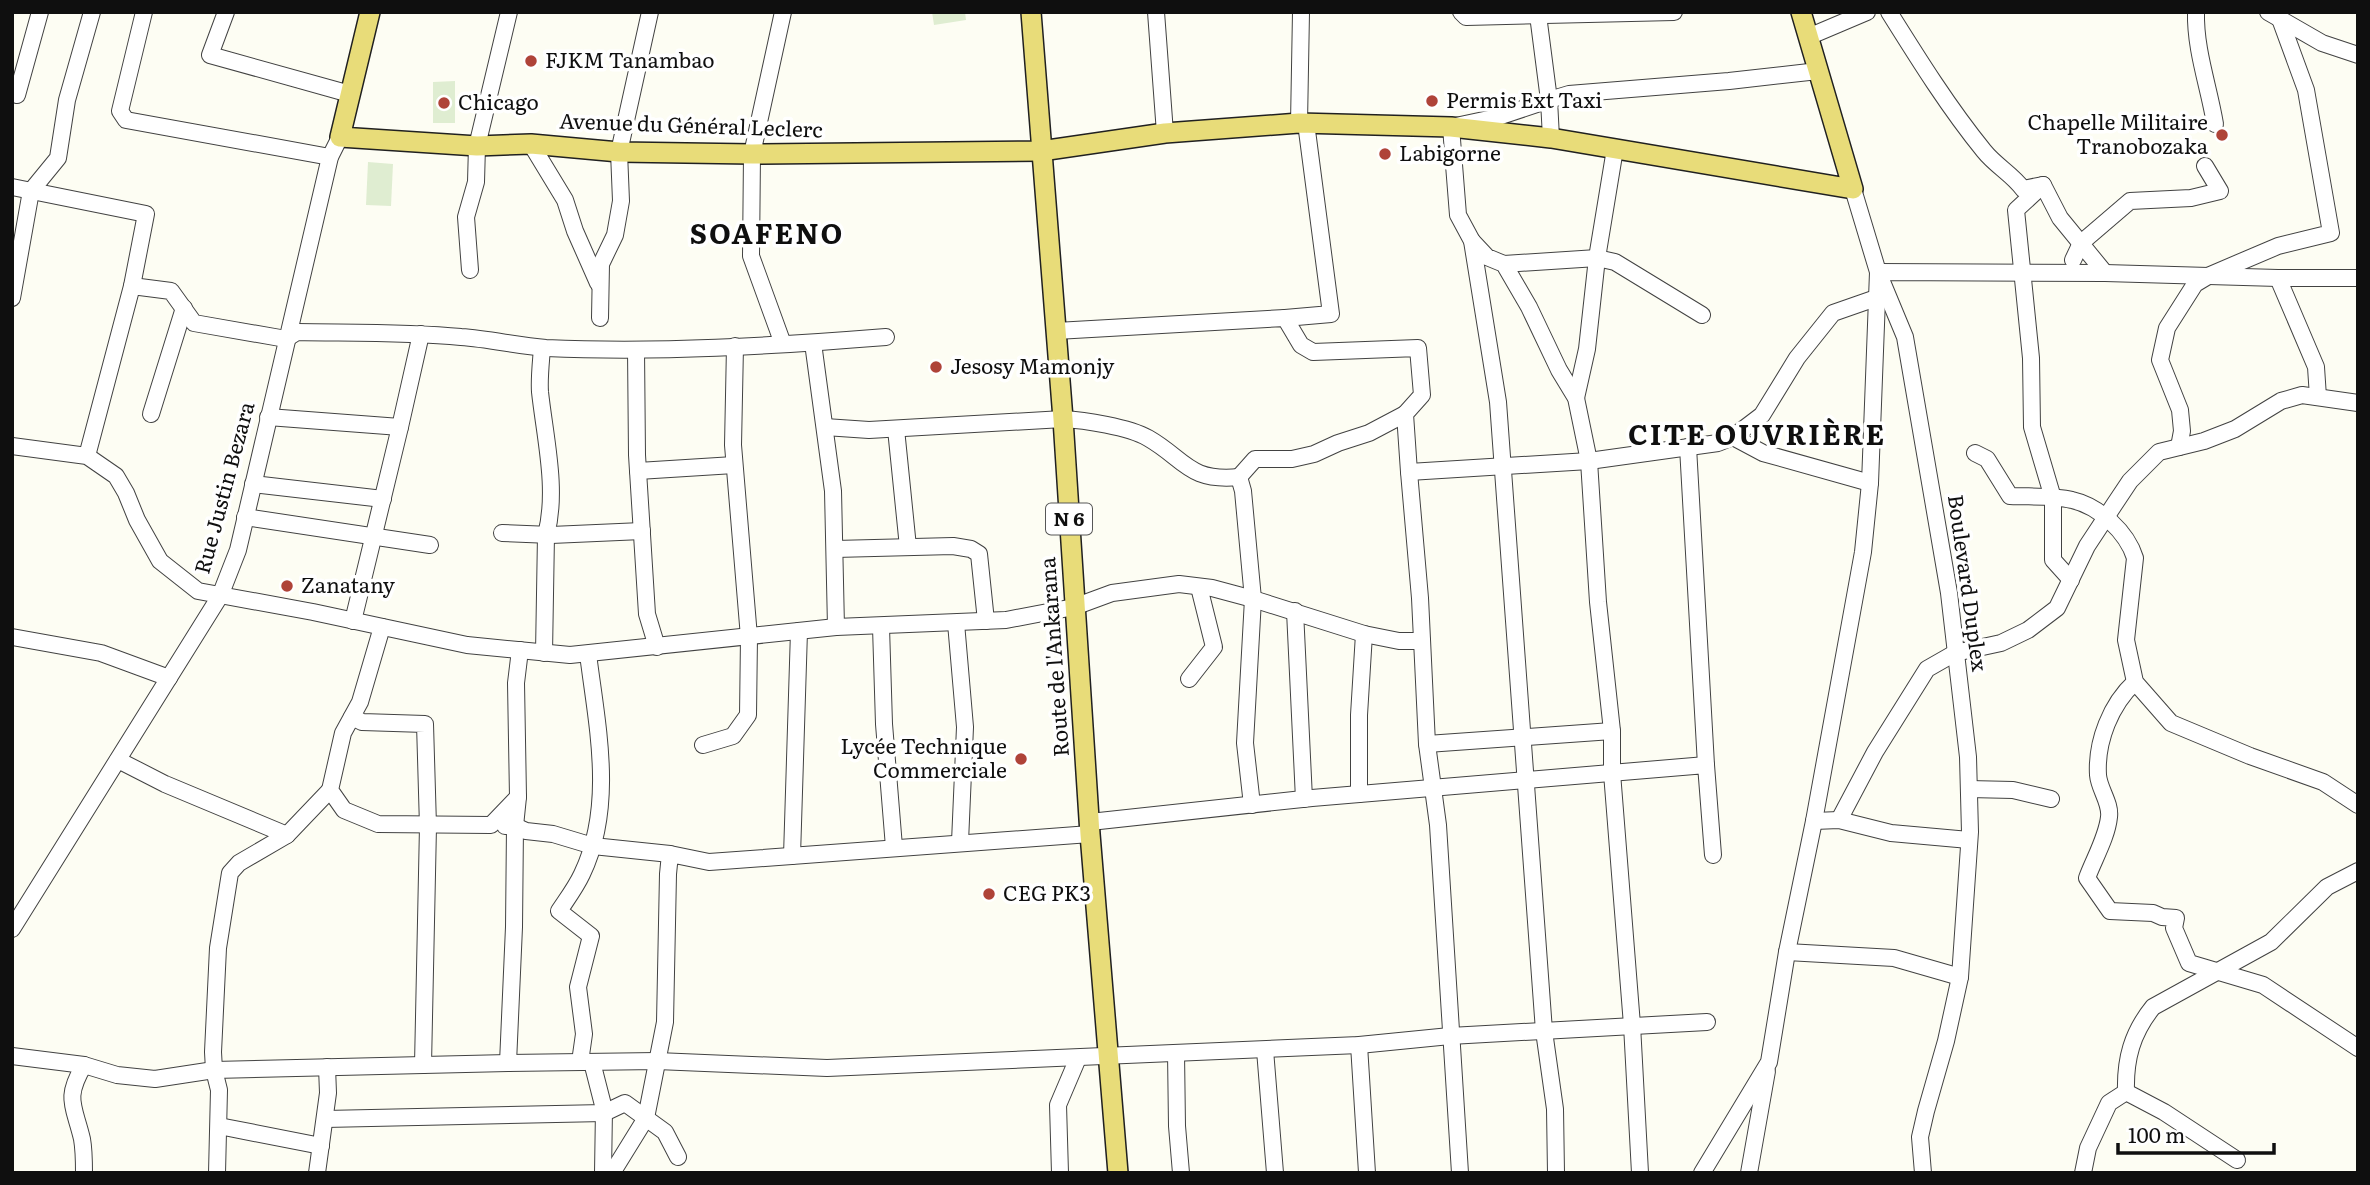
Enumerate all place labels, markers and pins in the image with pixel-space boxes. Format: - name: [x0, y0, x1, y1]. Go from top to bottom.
- place label: FJKM Tanambao: [545, 43, 715, 74]
- marker: FJKM Tanambao: [523, 53, 539, 69]
- place label: Permis Ext Taxi: [1446, 83, 1602, 114]
- place label: Chicago: [458, 85, 539, 116]
- marker: Permis Ext Taxi: [1424, 93, 1440, 109]
- marker: Chicago: [436, 95, 452, 111]
- place label: Chapelle Militaire Tranobozaka: [2028, 105, 2209, 160]
- marker: Chapelle Militaire Tranobozaka: [2214, 127, 2230, 143]
- place label: Labigorne: [1399, 136, 1501, 167]
- marker: Labigorne: [1377, 146, 1393, 162]
- place label: Jesosy Mamonjy: [950, 349, 1115, 380]
- marker: Jesosy Mamonjy: [928, 359, 944, 375]
- place label: Zanatany: [301, 568, 396, 599]
- marker: Zanatany: [279, 578, 295, 594]
- place label: Lycée Technique Commerciale: [841, 729, 1007, 784]
- marker: Lycée Technique Commerciale: [1013, 751, 1029, 767]
- place label: CEG PK3: [1003, 876, 1091, 907]
- marker: CEG PK3: [981, 886, 997, 902]

